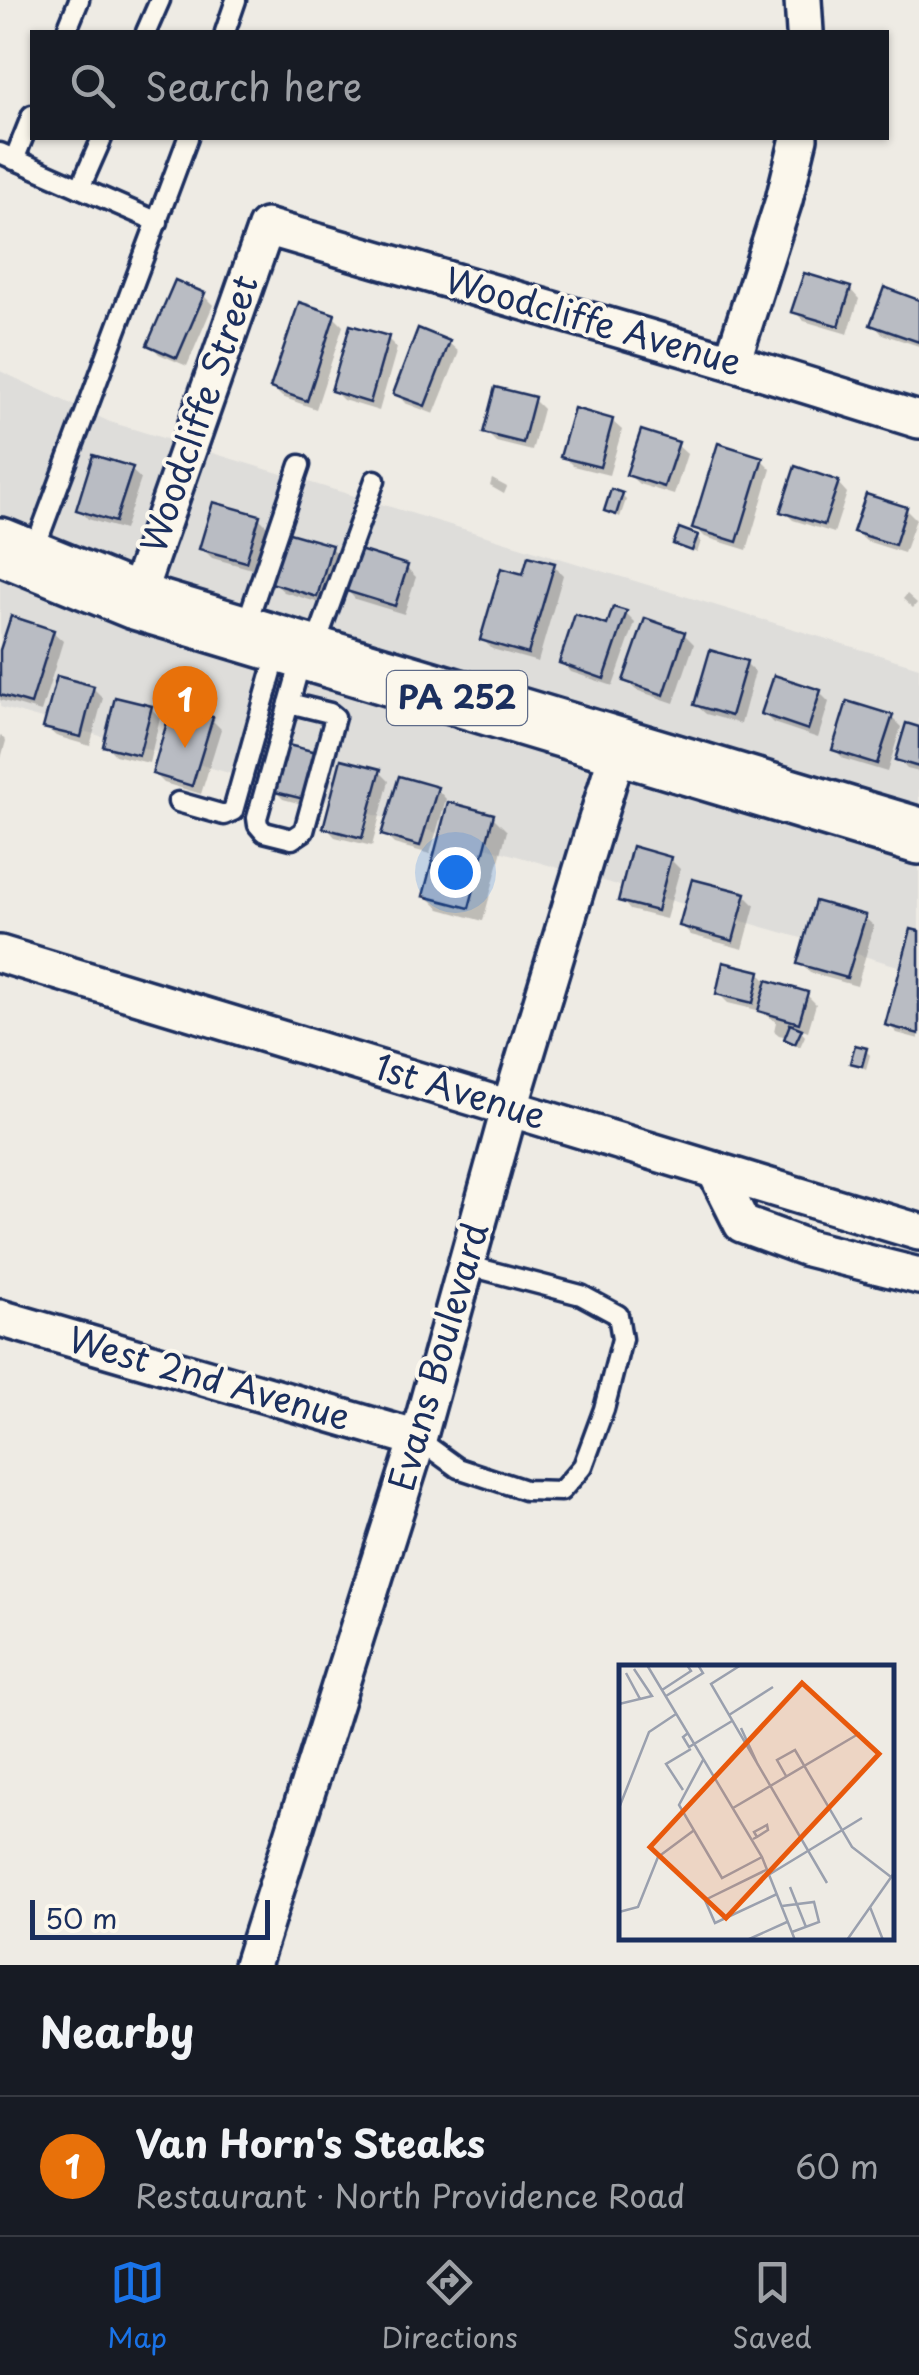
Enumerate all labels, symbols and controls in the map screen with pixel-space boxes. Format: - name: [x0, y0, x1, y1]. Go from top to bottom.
- search box: [30, 30, 889, 140]
- text: Search here: [145, 57, 362, 114]
- icon: search: [65, 58, 120, 113]
- street label: Woodcliffe Avenue: [439, 252, 748, 387]
- street label: Woodcliffe Street: [125, 267, 270, 559]
- pin: 1: [152, 666, 218, 748]
- road number: PA 252: [387, 671, 527, 725]
- your location: [430, 847, 481, 898]
- street label: 1st Avenue: [369, 1039, 553, 1141]
- street label: Evans Boulevard: [373, 1216, 500, 1497]
- street label: West 2nd Avenue: [63, 1311, 357, 1442]
- inset map: [619, 1665, 894, 1940]
- scale bar: [30, 1895, 270, 1940]
- text: 50 m: [45, 1896, 118, 1939]
- text: Nearby: [40, 1999, 194, 2062]
- text: Van Horn's Steaks: [135, 2114, 485, 2171]
- text: 1: [65, 2142, 80, 2190]
- text: 60 m: [795, 2142, 879, 2190]
- text: Restaurant · North Providence Road: [135, 2171, 685, 2219]
- tab: Map: [107, 2255, 167, 2358]
- tab: Directions: [382, 2255, 518, 2358]
- tab: Saved: [732, 2255, 812, 2358]

